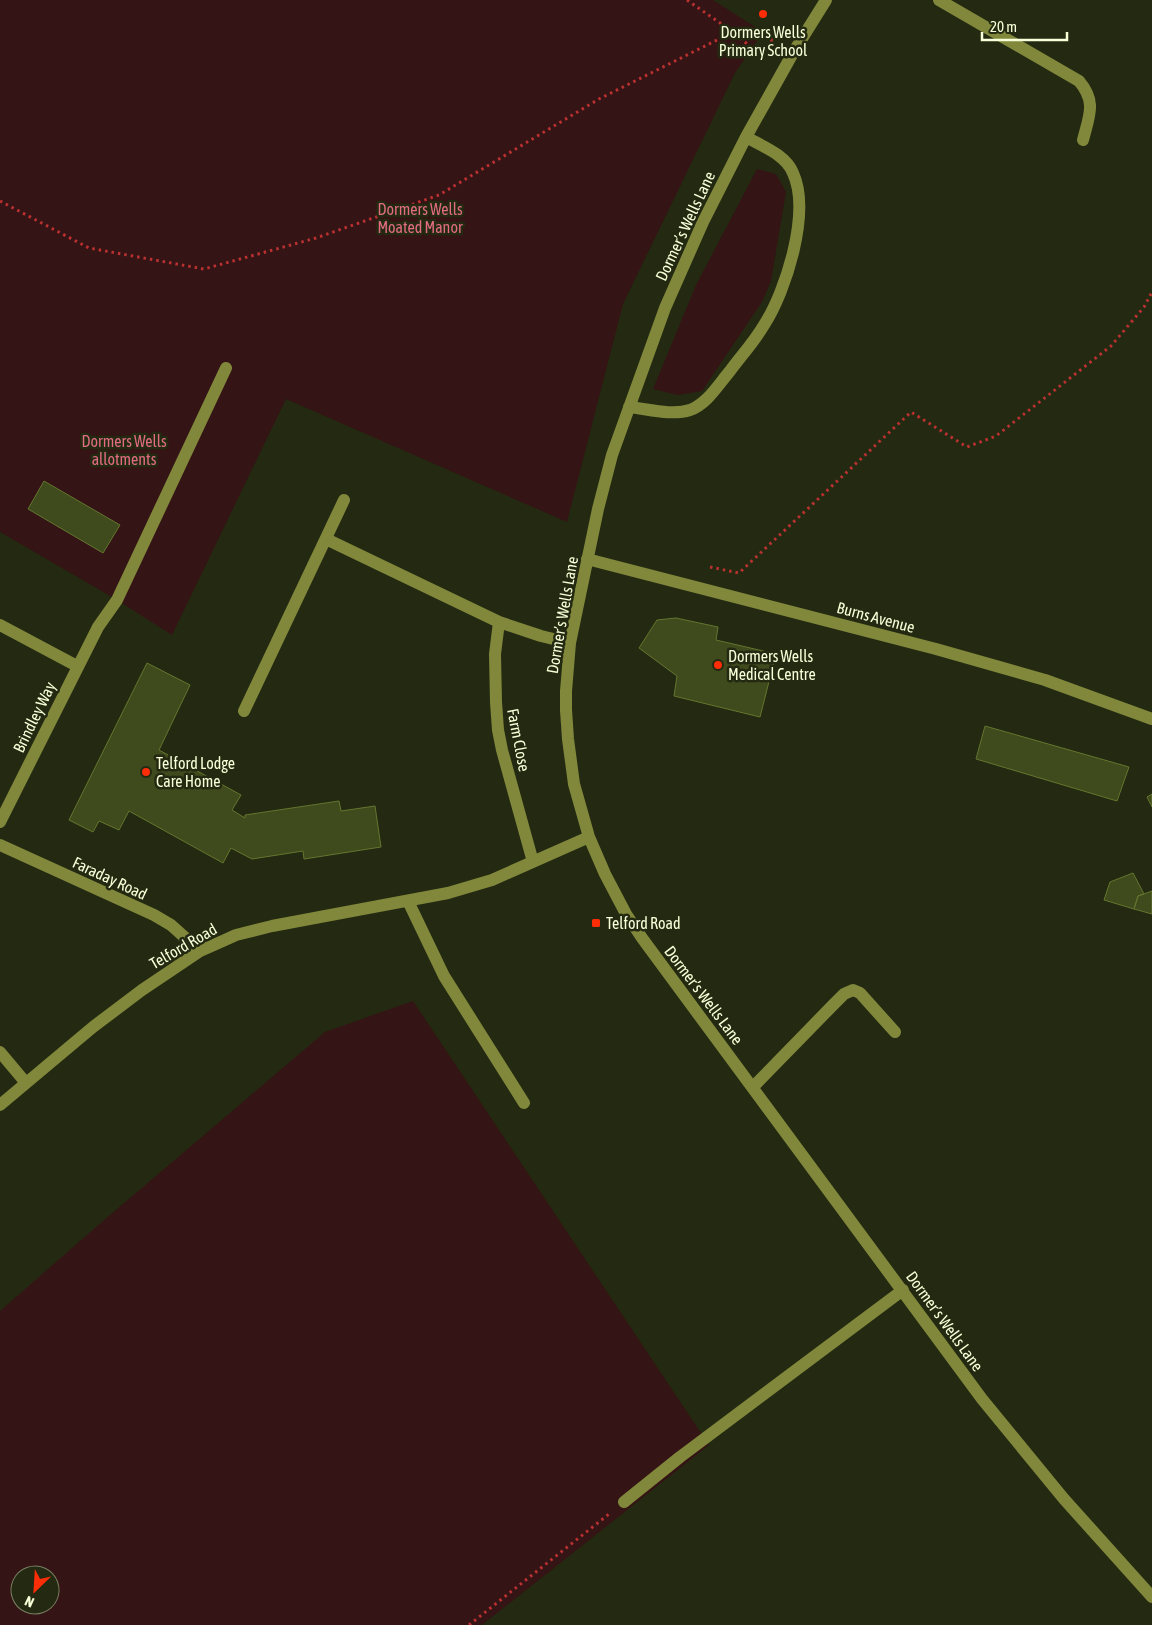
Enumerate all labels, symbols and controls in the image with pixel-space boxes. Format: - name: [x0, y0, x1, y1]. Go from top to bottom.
- marker: Dormers Wells Primary School: [757, 8, 769, 20]
- scale bar: [982, 10, 1067, 42]
- text: 20 m: [990, 18, 1017, 35]
- place label: Dormers Wells Primary School: [719, 23, 808, 60]
- street label: Dormer’s Wells Lane: [652, 168, 718, 284]
- park label: Dormers Wells Moated Manor: [377, 200, 463, 236]
- park label: Dormers Wells allotments: [81, 432, 167, 468]
- street label: Dormer’s Wells Lane: [543, 555, 581, 675]
- street label: Burns Avenue: [835, 598, 917, 636]
- place label: Dormers Wells Medical Centre: [728, 647, 816, 683]
- marker: Dormers Wells Medical Centre: [712, 659, 724, 671]
- street label: Brindley Way: [9, 678, 60, 756]
- street label: Farm Close: [504, 707, 534, 773]
- place label: Telford Lodge Care Home: [156, 754, 235, 790]
- marker: Telford Lodge Care Home: [140, 766, 152, 778]
- street label: Faraday Road: [70, 853, 150, 904]
- place label: Telford Road: [606, 914, 681, 932]
- marker: Telford Road: [590, 917, 602, 929]
- street label: Telford Road: [146, 920, 220, 972]
- street label: Dormer’s Wells Lane: [661, 942, 747, 1048]
- street label: Dormer’s Wells Lane: [903, 1268, 987, 1374]
- north arrow: [10, 1565, 60, 1615]
- text: N: [22, 1593, 37, 1611]

